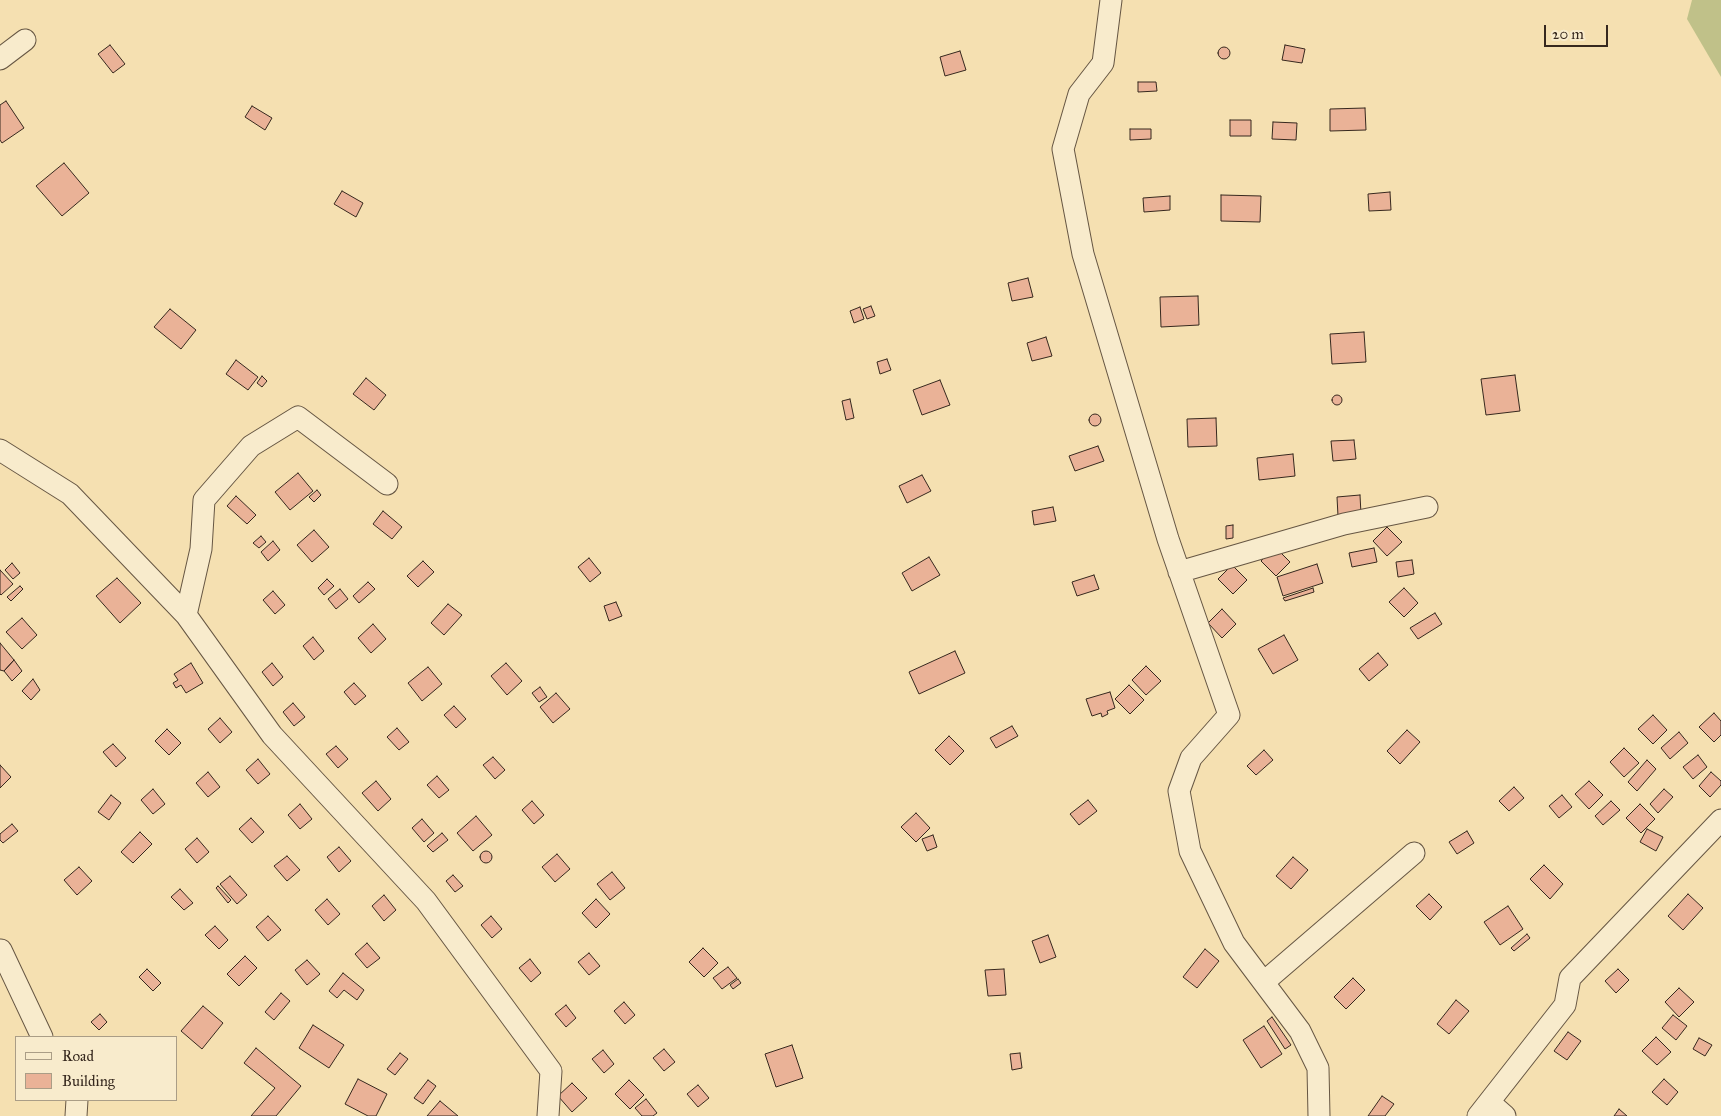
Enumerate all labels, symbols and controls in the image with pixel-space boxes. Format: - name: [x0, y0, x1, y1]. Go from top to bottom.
- scale bar: [1546, 15, 1610, 47]
- text: 20 m: [1552, 25, 1584, 43]
- legend: [15, 1036, 178, 1101]
- text: Road: [62, 1047, 94, 1065]
- text: Building: [62, 1072, 115, 1090]

